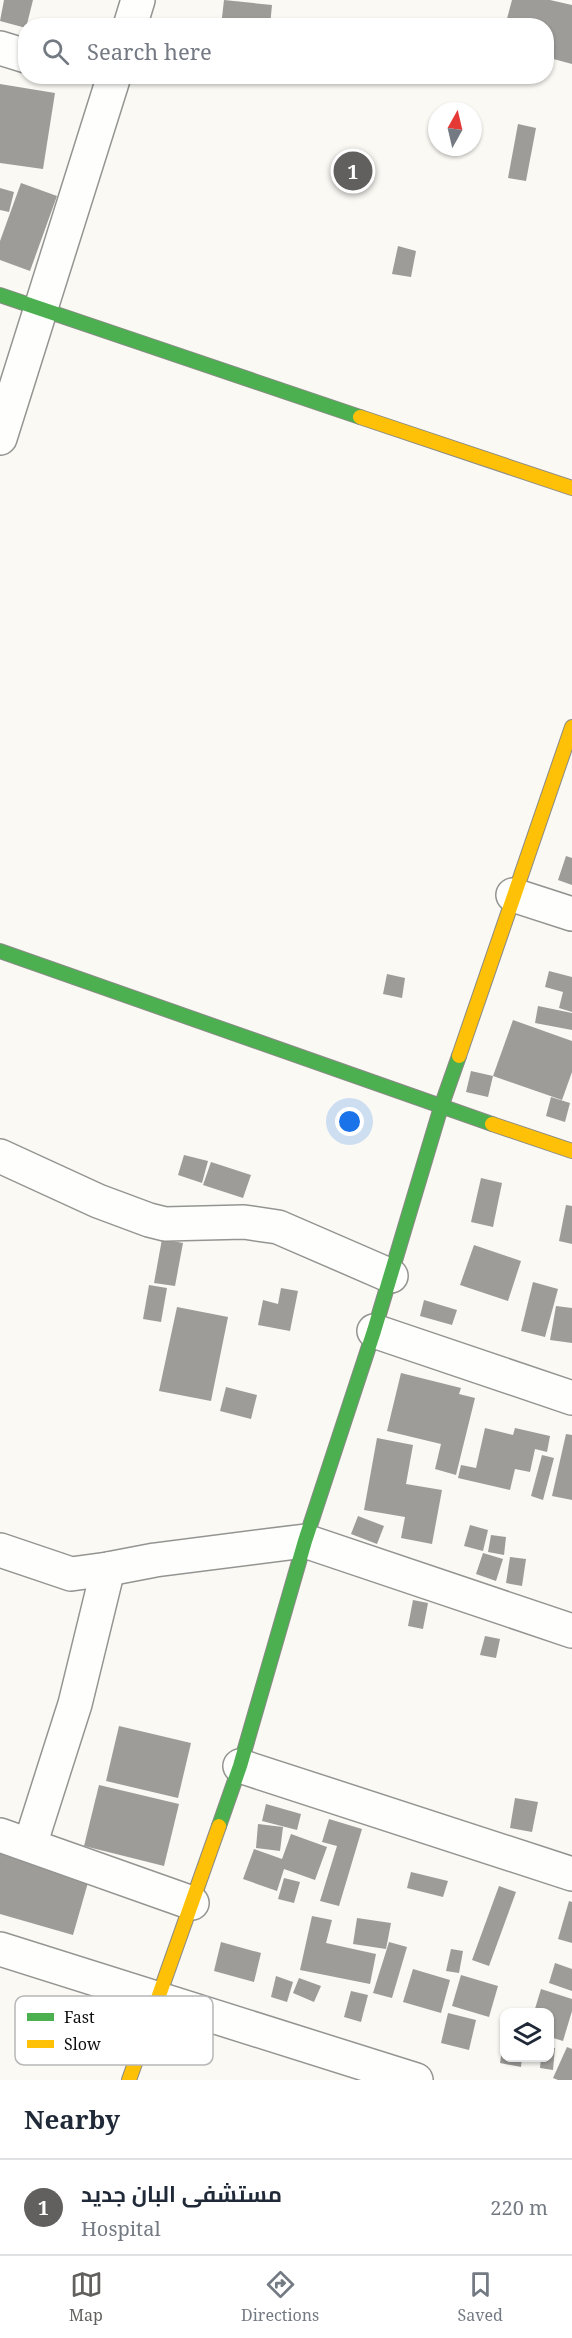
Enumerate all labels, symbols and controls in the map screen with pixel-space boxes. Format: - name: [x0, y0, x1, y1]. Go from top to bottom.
- search box: [18, 18, 554, 84]
- icon: search: [39, 35, 72, 68]
- text: Search here: [87, 36, 212, 66]
- north arrow: [428, 102, 482, 156]
- pin: 1: [334, 148, 372, 194]
- your location: [335, 1107, 364, 1136]
- legend: [15, 1996, 213, 2065]
- text: Fast: [64, 2006, 95, 2028]
- map controls: [500, 2008, 554, 2062]
- button: layers: [500, 2008, 554, 2062]
- text: Slow: [64, 2033, 101, 2055]
- text: Nearby: [24, 2101, 120, 2137]
- text: مستشفى البان جديد: [81, 2178, 282, 2208]
- text: 1: [38, 2194, 49, 2221]
- text: 220 m: [490, 2194, 548, 2221]
- text: Hospital: [81, 2215, 161, 2242]
- tab: Map: [69, 2268, 103, 2326]
- tab: Directions: [241, 2268, 319, 2326]
- tab: Saved: [458, 2268, 503, 2326]

